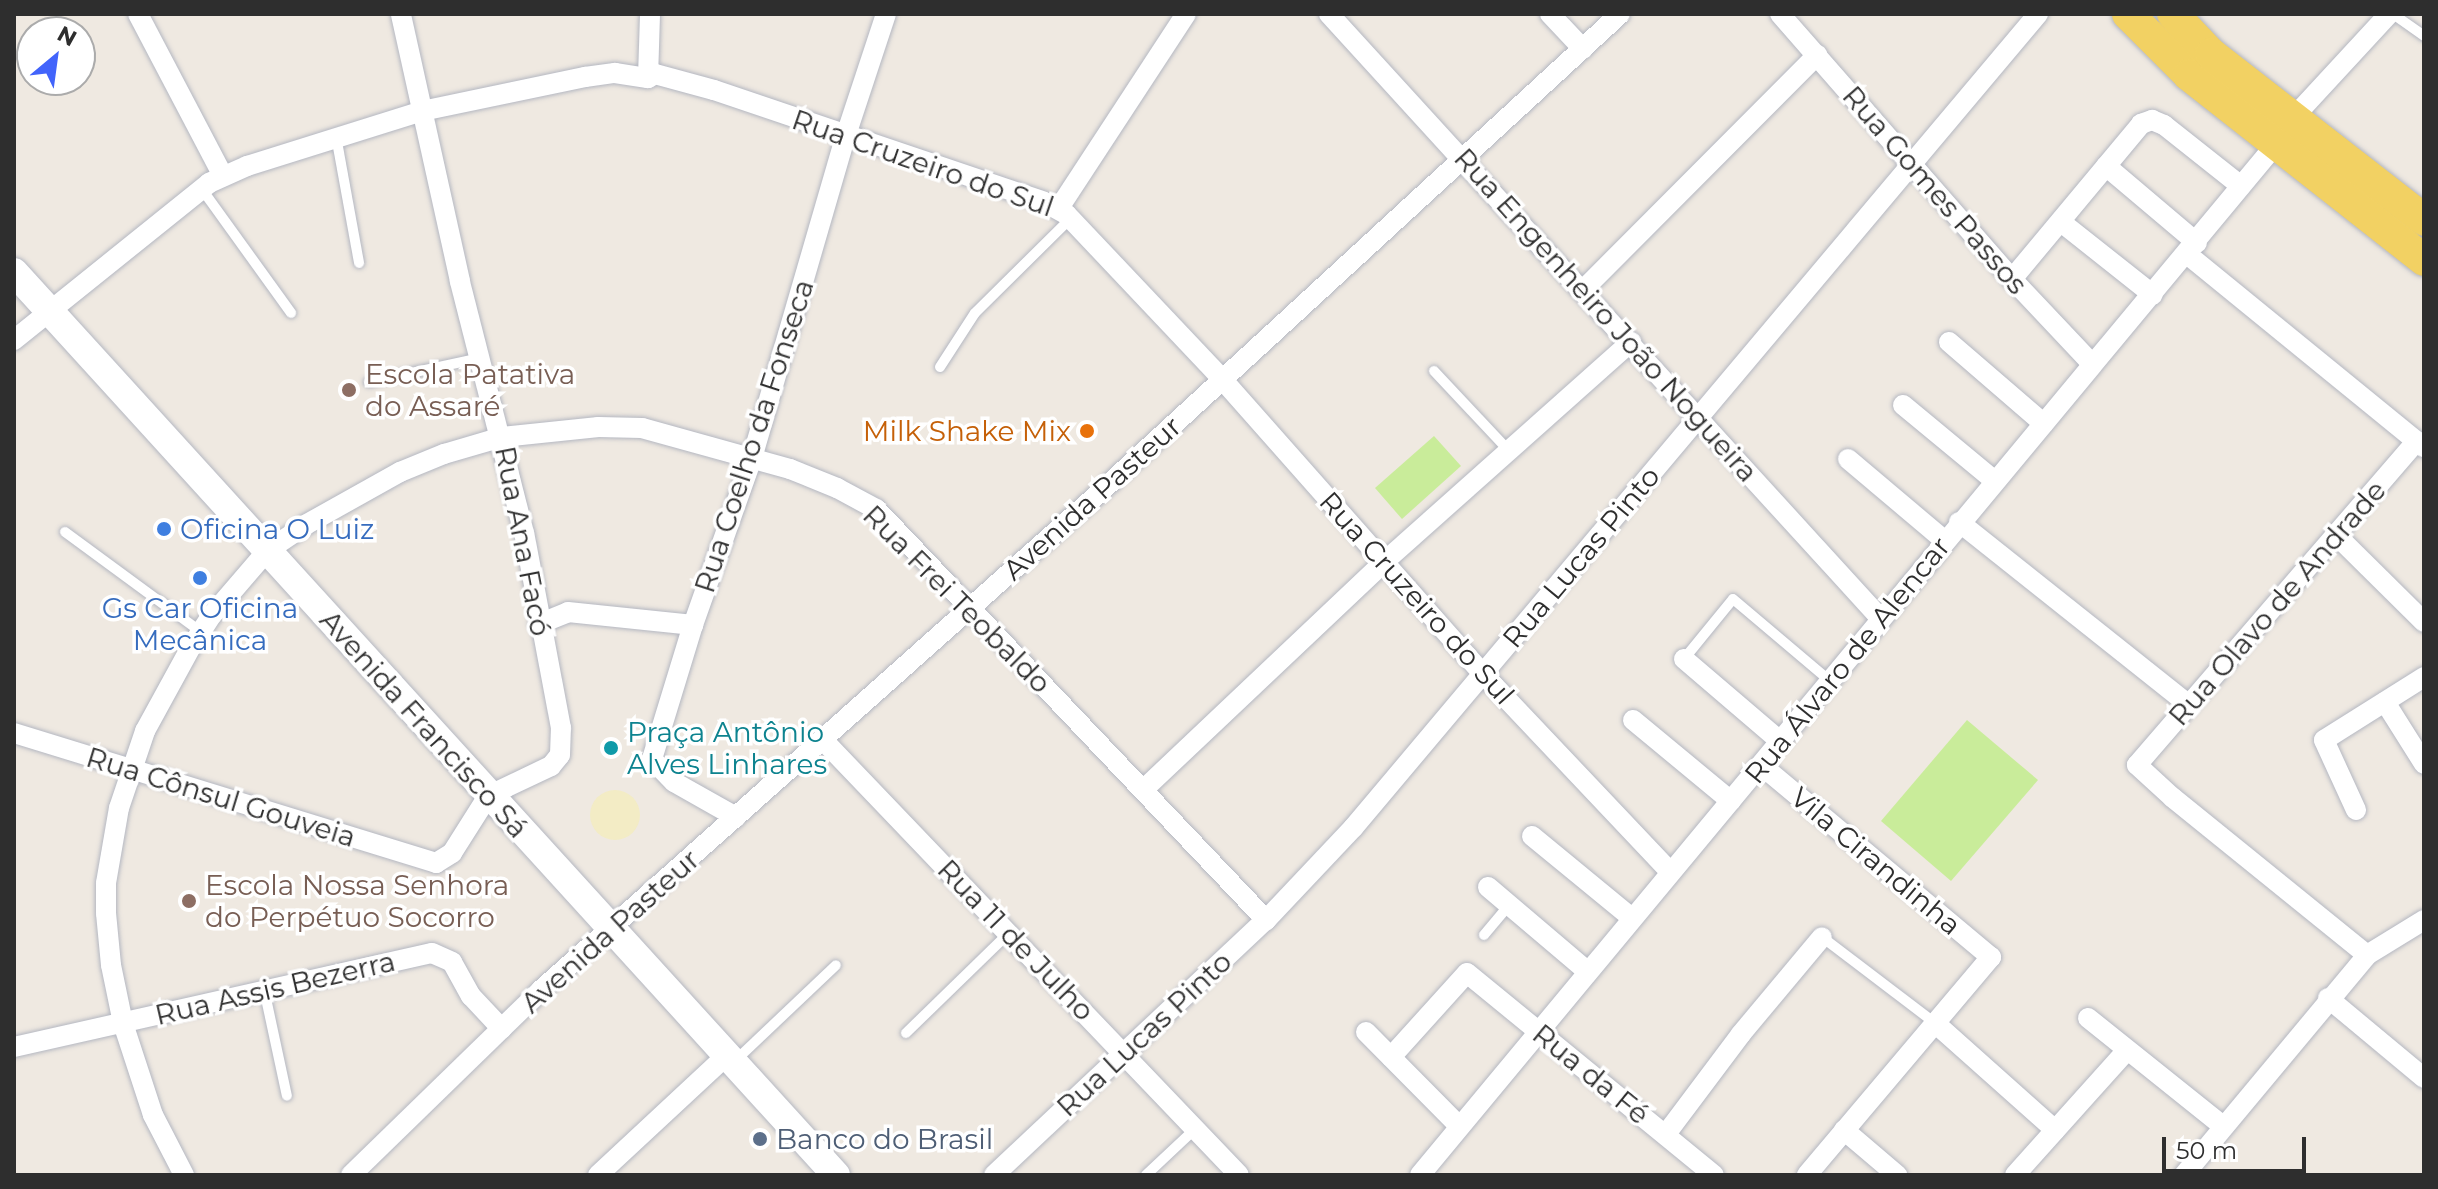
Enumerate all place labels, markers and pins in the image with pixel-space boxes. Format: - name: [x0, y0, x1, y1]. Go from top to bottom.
- place label: Escola Patativa do Assaré: [365, 357, 575, 423]
- marker: Escola Patativa do Assaré: [340, 381, 358, 399]
- place label: Milk Shake Mix: [863, 414, 1071, 448]
- marker: Milk Shake Mix: [1078, 422, 1096, 440]
- place label: Oficina O Luiz: [180, 512, 374, 546]
- marker: Oficina O Luiz: [155, 520, 173, 538]
- marker: Gs Car Oficina Mecânica: [191, 569, 209, 587]
- place label: Gs Car Oficina Mecânica: [102, 591, 298, 657]
- place label: Praça Antônio Alves Linhares: [627, 715, 827, 781]
- marker: Praça Antônio Alves Linhares: [602, 739, 620, 757]
- place label: Escola Nossa Senhora do Perpétuo Socorro: [205, 868, 509, 934]
- marker: Escola Nossa Senhora do Perpétuo Socorro: [180, 892, 198, 910]
- place label: Banco do Brasil: [776, 1122, 993, 1156]
- marker: Banco do Brasil: [751, 1130, 769, 1148]

